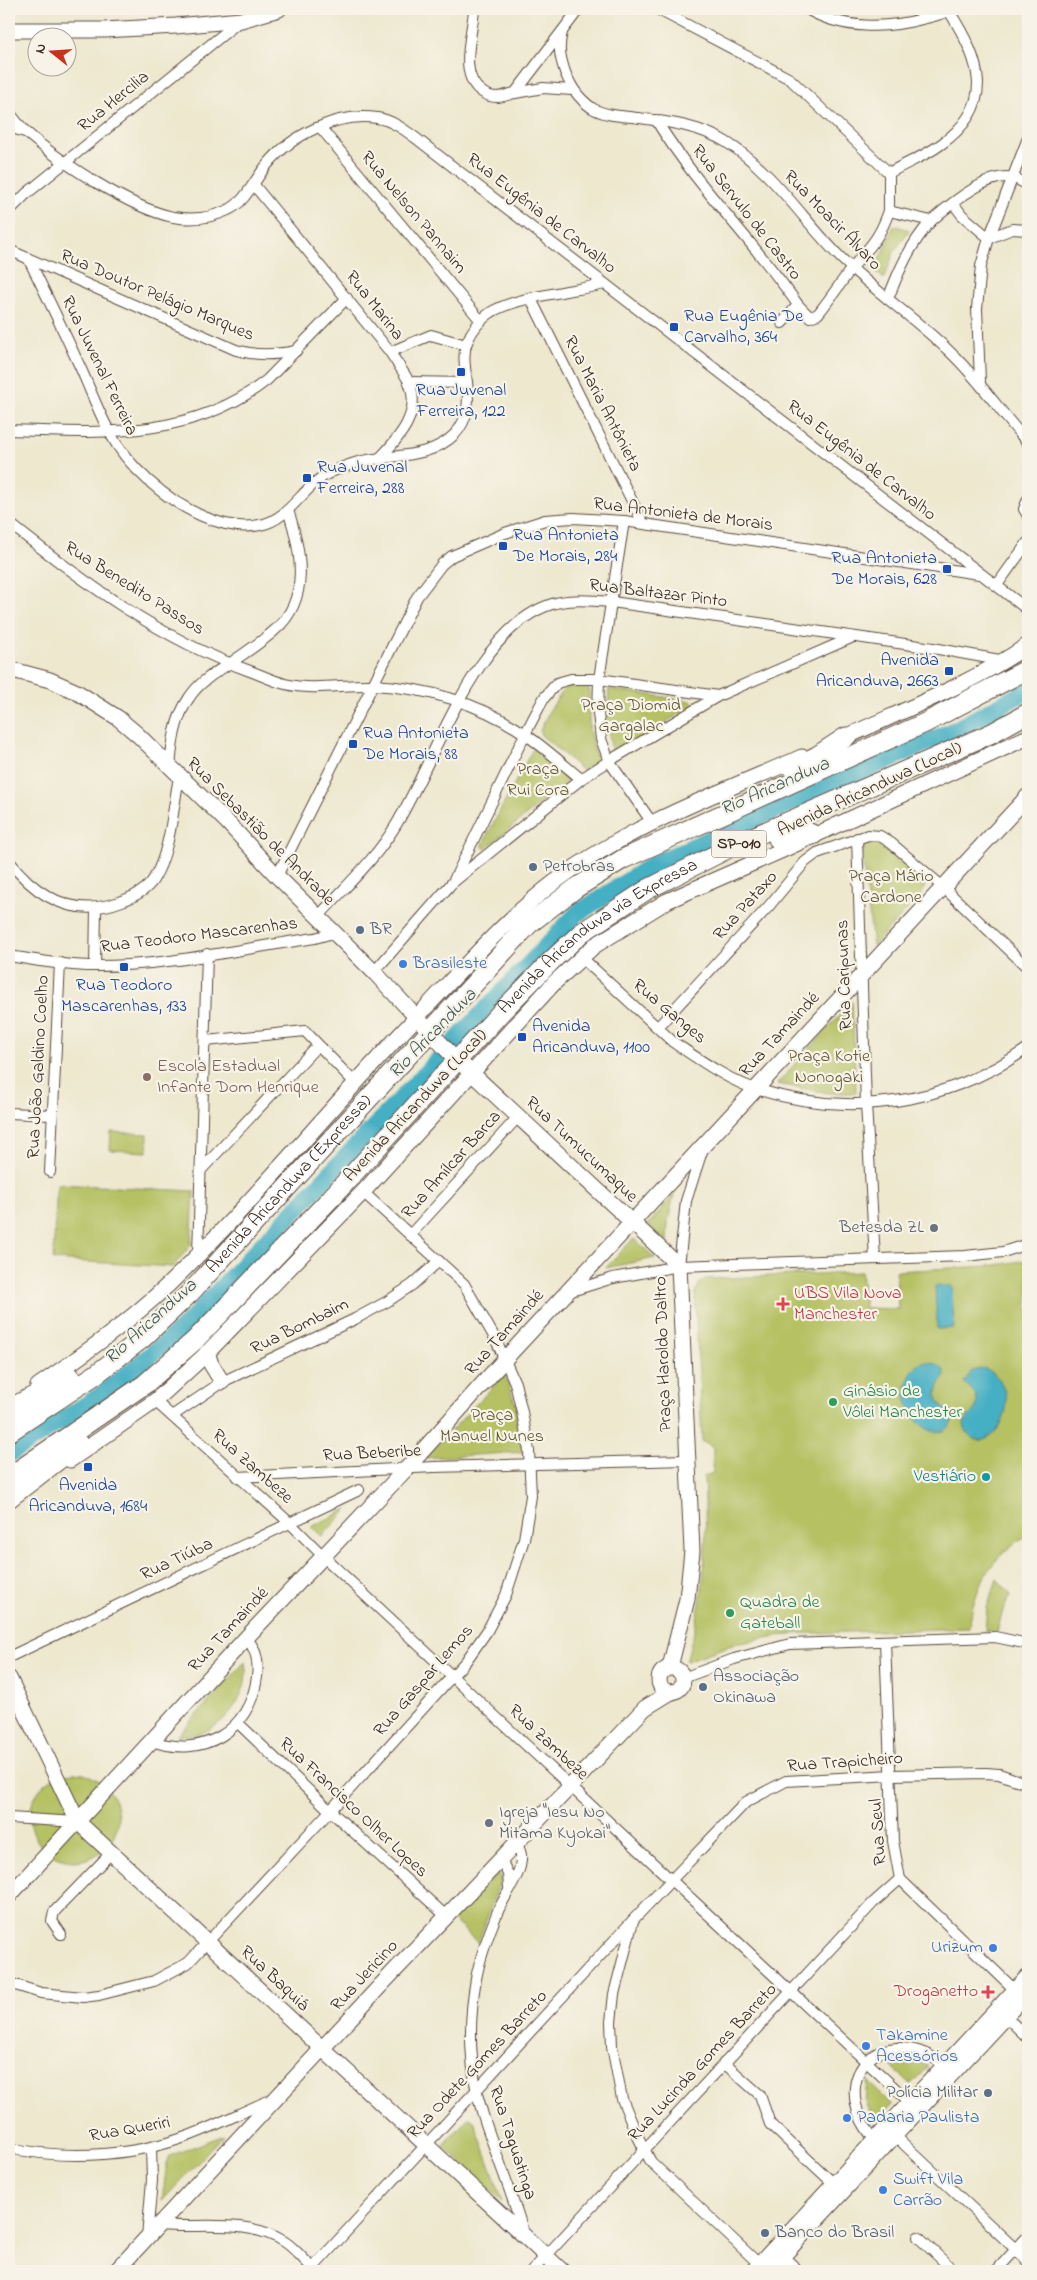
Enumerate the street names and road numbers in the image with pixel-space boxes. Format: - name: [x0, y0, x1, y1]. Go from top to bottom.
- street label: Rua Hercilia: [73, 65, 155, 139]
- street label: Rua Servulo de Castro: [685, 140, 807, 286]
- street label: Rua Nelson Pannaim: [354, 146, 472, 280]
- street label: Rua Eugênia de Carvalho: [460, 147, 621, 282]
- street label: Rua Moacir Álvaro: [777, 165, 887, 277]
- street label: Rua Doutor Pelágio Marques: [56, 243, 258, 350]
- street label: Rua Marina: [338, 265, 410, 347]
- street label: Rua Juvenal Ferreira: [54, 292, 144, 440]
- street label: Rua Maria Antônieta: [556, 332, 648, 476]
- street label: Rua Eugênia de Carvalho: [780, 394, 941, 529]
- street label: Rua Antonieta de Morais: [592, 491, 774, 539]
- street label: Rua Benedito Passos: [59, 535, 209, 643]
- street label: Rua Baltazar Pinto: [587, 573, 729, 615]
- street label: Avenida Aricanduva (Local): [774, 736, 966, 844]
- street label: Rua Sebastião de Andrade: [180, 752, 341, 913]
- road number: SP-010: [712, 831, 766, 858]
- street label: Avenida Aricanduva via Expressa: [492, 853, 703, 1020]
- street label: Rua Pataxo: [708, 865, 784, 947]
- street label: Rua Teodoro Mascarenhas: [99, 911, 299, 961]
- street label: Rua Caripunas: [830, 919, 860, 1031]
- street label: Rua Ganges: [626, 973, 712, 1052]
- street label: Rua João Galdino Coelho: [21, 975, 57, 1159]
- street label: Rua Tamaindé: [734, 986, 827, 1084]
- street label: Avenida Aricanduva (Local): [338, 1024, 494, 1188]
- street label: Avenida Aricanduva (Expressa): [201, 1089, 379, 1280]
- street label: Rua Tumucumaque: [519, 1091, 644, 1210]
- street label: Rua Amílcar Barca: [396, 1105, 508, 1225]
- street label: Praça Haroldo Daltro: [648, 1276, 680, 1432]
- street label: Rua Tamaindé: [459, 1283, 552, 1382]
- street label: Rua Bombaim: [247, 1292, 353, 1362]
- street label: Rua Zambeze: [206, 1423, 299, 1511]
- street label: Rua Beberibe: [322, 1438, 423, 1470]
- street label: Rua Tiúba: [136, 1532, 218, 1588]
- street label: Rua Tamaindé: [183, 1581, 276, 1679]
- street label: Rua Gaspar Lemos: [368, 1619, 480, 1743]
- street label: Rua Zambeze: [502, 1699, 595, 1788]
- street label: Rua Francisco Olher Lopes: [273, 1732, 433, 1884]
- street label: Rua Trapicheiro: [786, 1746, 904, 1780]
- street label: Rua Seul: [864, 1798, 894, 1866]
- street label: Rua Jericino: [325, 1934, 405, 2018]
- street label: Rua Baquiá: [234, 1940, 314, 2018]
- street label: Rua Lucinda Gomes Barreto: [622, 1978, 784, 2148]
- street label: Rua Odete Gomes Barreto: [402, 1985, 554, 2145]
- street label: Rua Taguatinga: [480, 2083, 543, 2204]
- street label: Rua Queriri: [87, 2110, 173, 2150]

